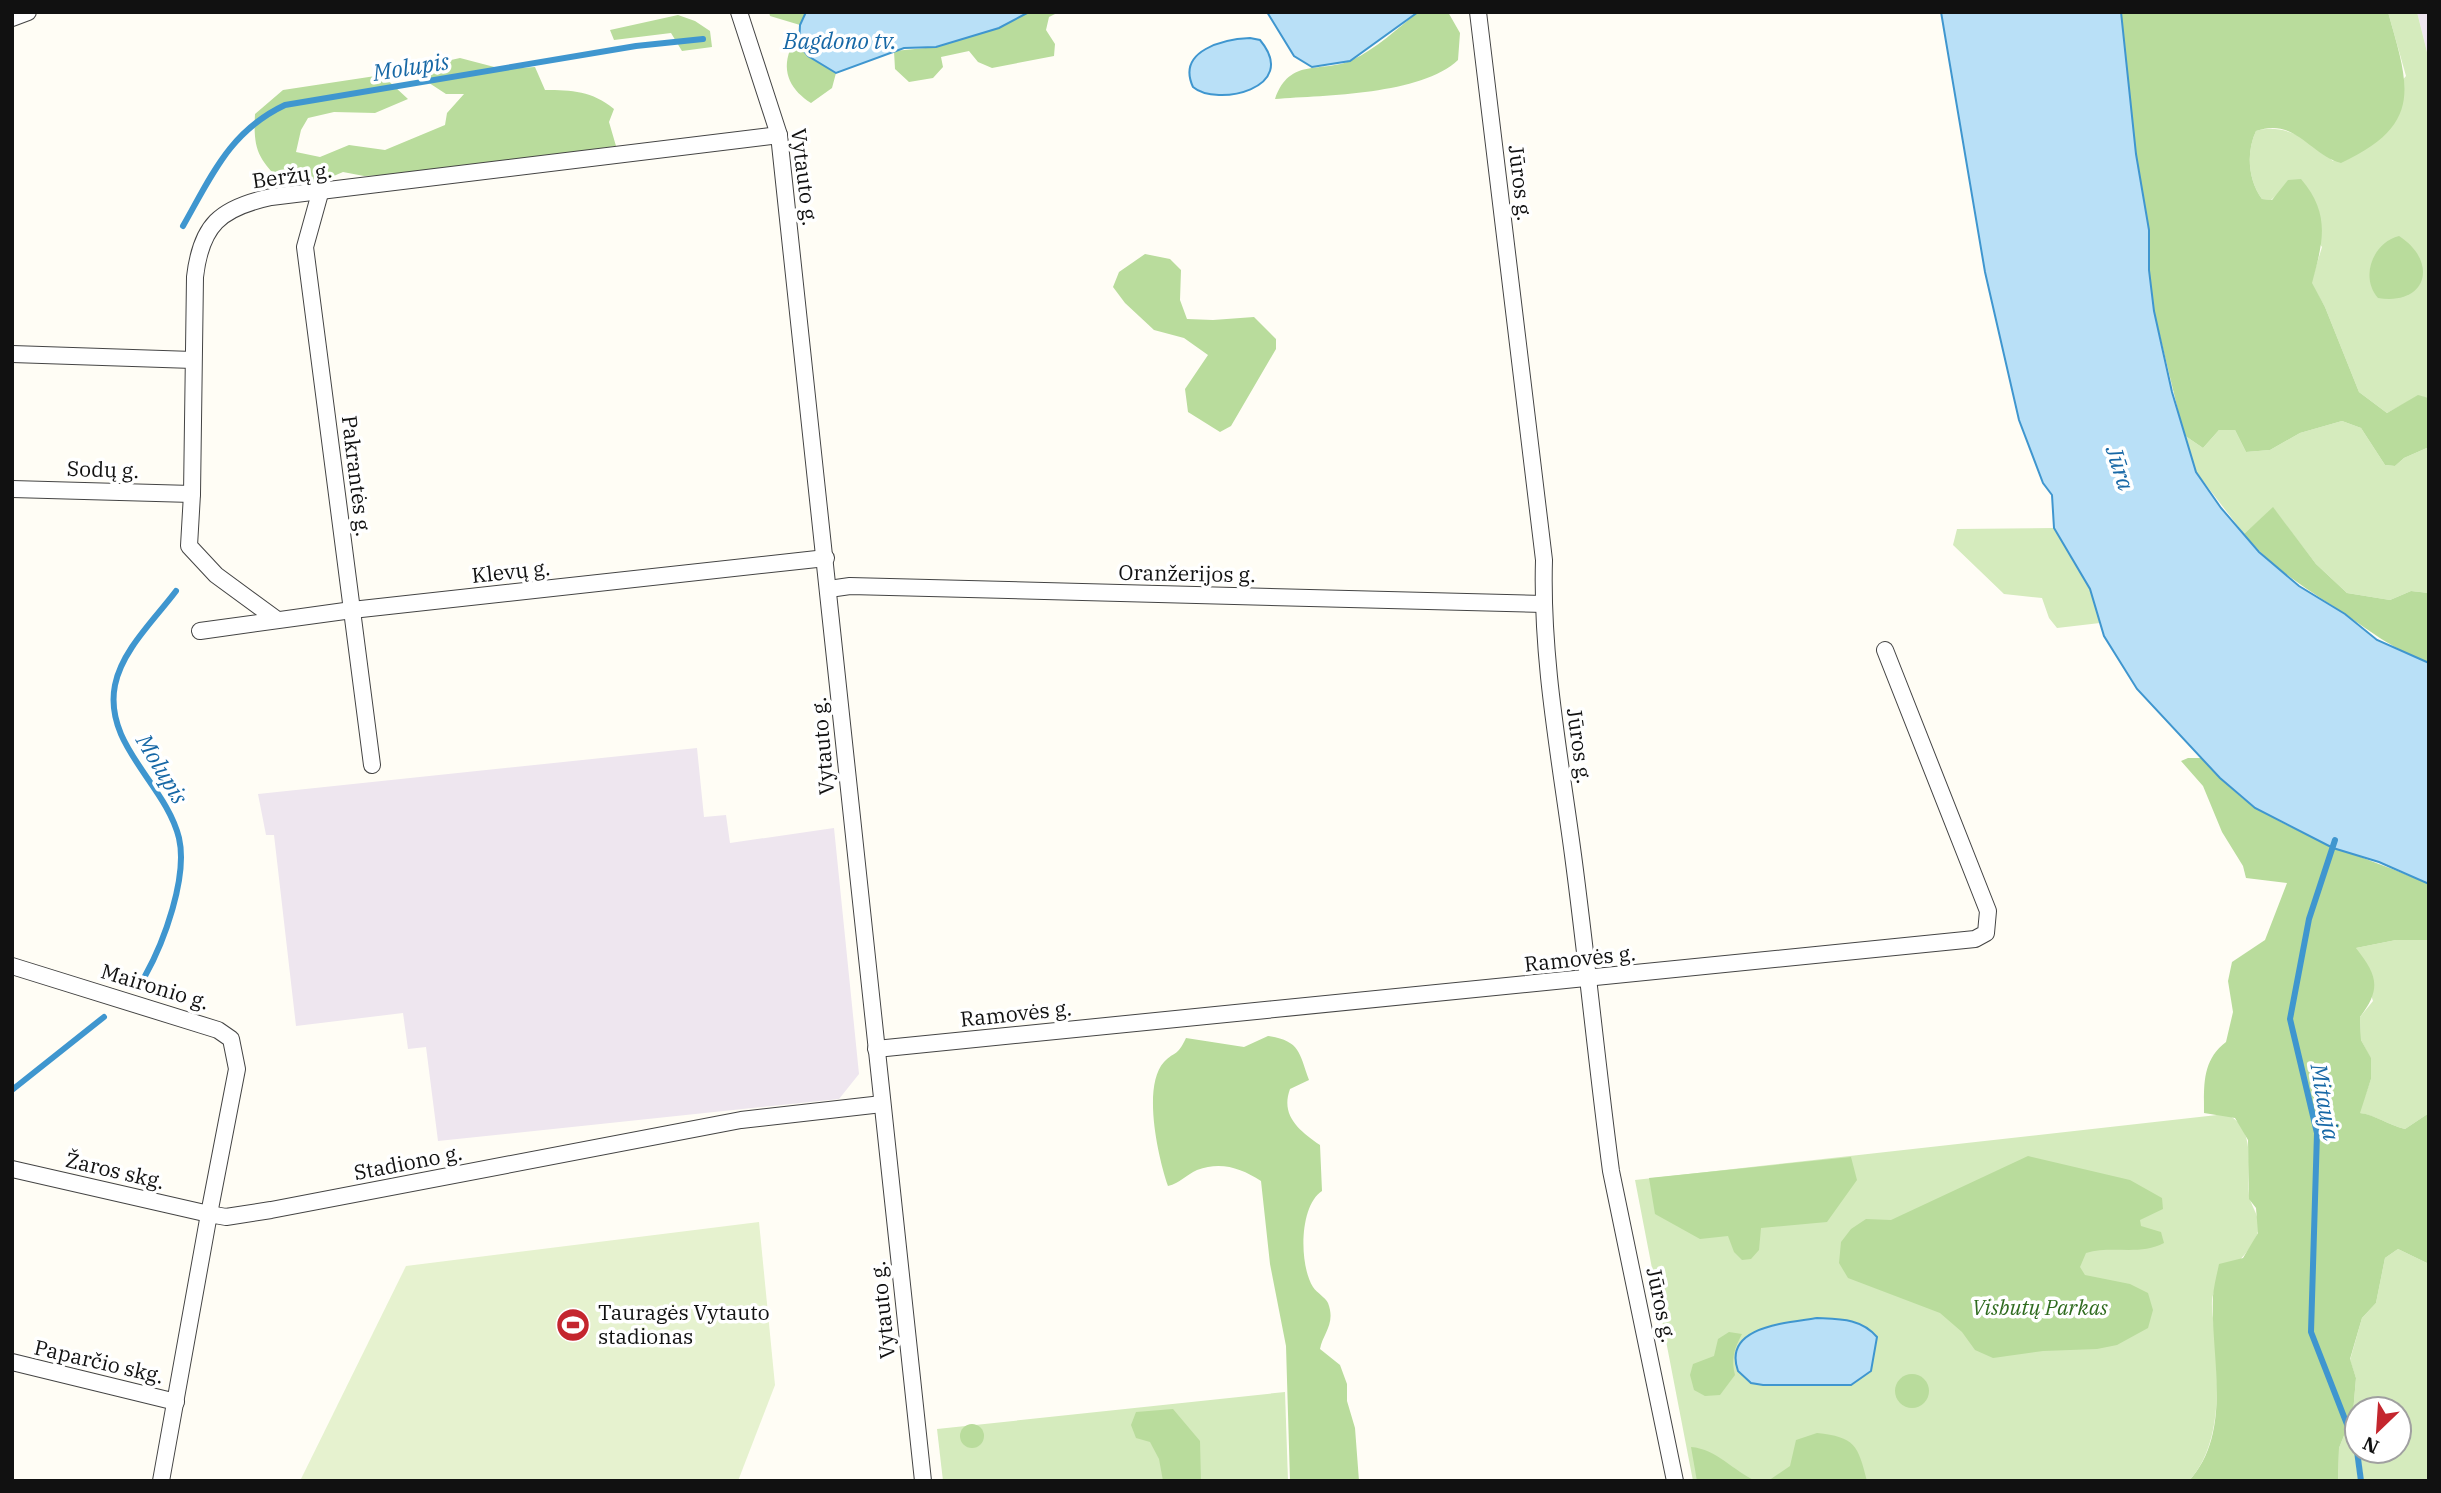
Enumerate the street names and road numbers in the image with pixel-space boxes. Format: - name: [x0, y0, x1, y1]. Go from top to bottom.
- street label: Vytauto g.: [785, 126, 825, 227]
- street label: Jūros g.: [1502, 143, 1540, 222]
- street label: Beržų g.: [250, 156, 334, 194]
- street label: Pakrantės g.: [336, 414, 378, 538]
- street label: Sodų g.: [66, 454, 140, 484]
- street label: Klevų g.: [470, 553, 552, 589]
- street label: Oranžerijos g.: [1118, 558, 1256, 588]
- street label: Vytauto g.: [804, 696, 840, 796]
- street label: Jūros g.: [1561, 706, 1599, 785]
- street label: Ramovės g.: [1523, 938, 1637, 978]
- street label: Maironio g.: [98, 956, 213, 1016]
- street label: Ramovės g.: [959, 993, 1073, 1033]
- street label: Stadiono g.: [351, 1138, 464, 1186]
- street label: Žaros skg.: [63, 1145, 167, 1195]
- street label: Vytauto g.: [863, 1260, 901, 1360]
- street label: Jūros g.: [1640, 1265, 1684, 1345]
- street label: Paparčio skg.: [32, 1333, 167, 1390]

